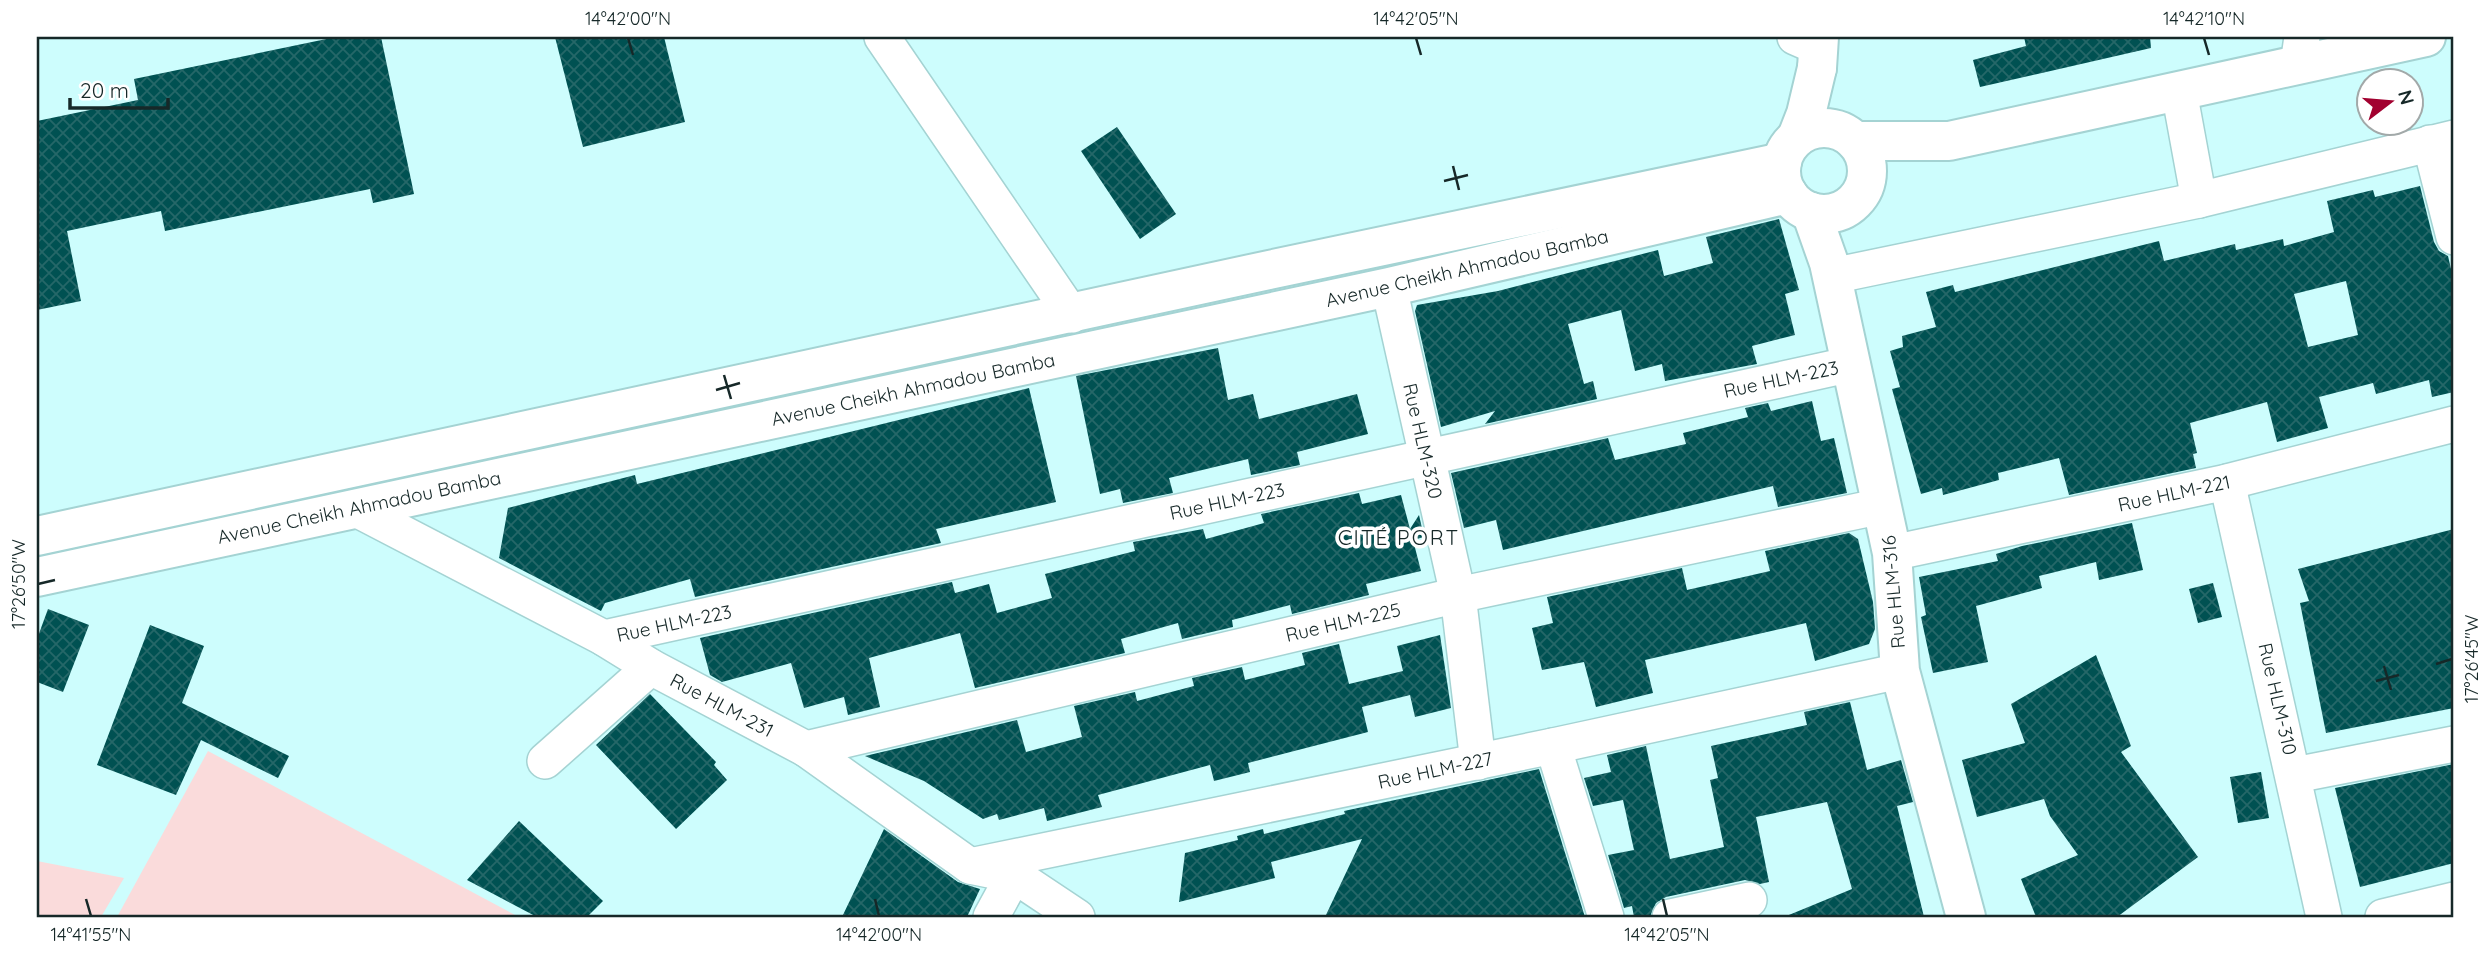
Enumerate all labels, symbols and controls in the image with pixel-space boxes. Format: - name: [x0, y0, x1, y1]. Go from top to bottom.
- text: 14°42'00"N: [585, 7, 671, 30]
- text: 14°42'05"N: [1373, 7, 1459, 30]
- text: 14°42'10"N: [2163, 7, 2245, 30]
- scale bar: [70, 66, 168, 110]
- north arrow: [2354, 66, 2424, 136]
- text: 20 m: [80, 77, 129, 103]
- text: N: [2393, 87, 2420, 107]
- street label: Avenue Cheikh Ahmadou Bamba: [1323, 224, 1611, 312]
- street label: Avenue Cheikh Ahmadou Bamba: [769, 347, 1057, 431]
- street label: Rue HLM-223: [1721, 355, 1841, 403]
- street label: Rue HLM-320: [1398, 381, 1448, 501]
- street label: Avenue Cheikh Ahmadou Bamba: [215, 465, 503, 549]
- street label: Rue HLM-221: [2116, 469, 2232, 517]
- street label: Rue HLM-223: [1167, 477, 1287, 525]
- district label: CITÉ PORT: [1338, 524, 1460, 550]
- street label: Rue HLM-316: [1876, 534, 1910, 650]
- text: 17°26'50"W: [7, 539, 30, 629]
- street label: Rue HLM-225: [1283, 597, 1403, 647]
- street label: Rue HLM-223: [614, 599, 734, 647]
- text: 17°26'45"W: [2460, 615, 2483, 703]
- street label: Rue HLM-310: [2253, 641, 2303, 757]
- street label: Rue HLM-231: [666, 668, 778, 742]
- street label: Rue HLM-227: [1375, 746, 1495, 794]
- text: 14°41'55"N: [51, 923, 131, 946]
- text: 14°42'00"N: [836, 923, 922, 946]
- text: 14°42'05"N: [1624, 923, 1710, 946]

